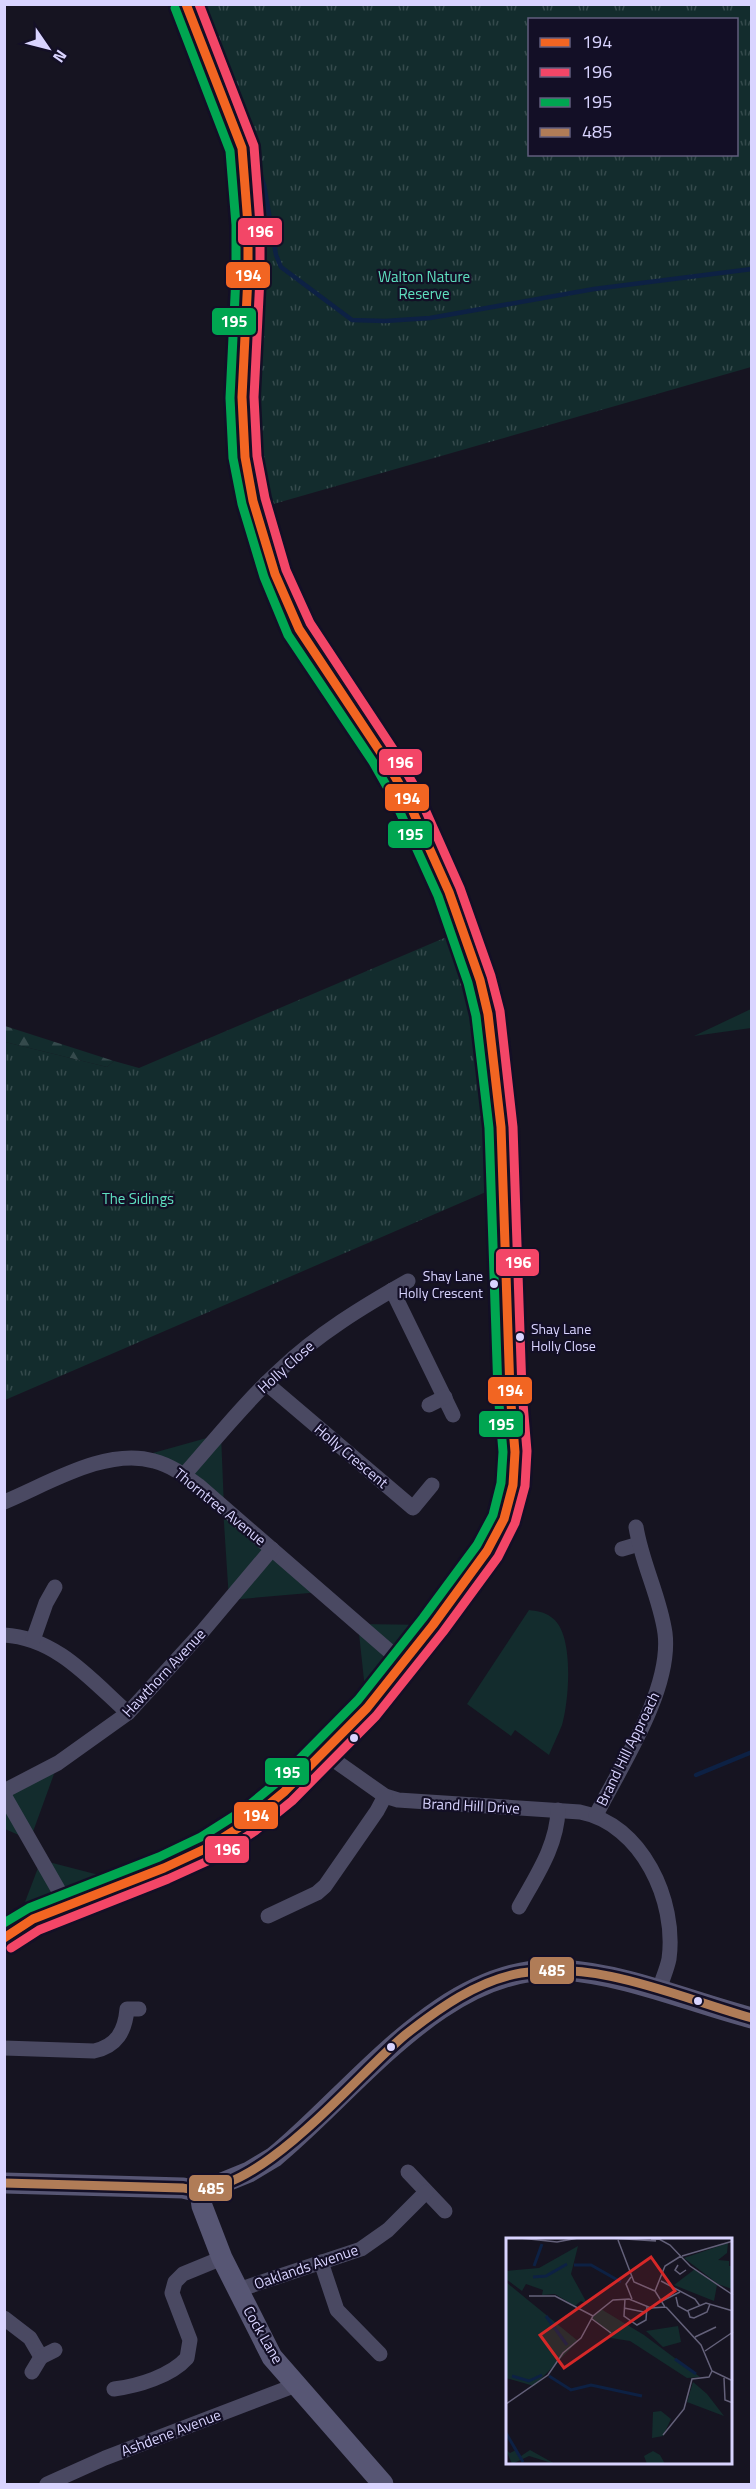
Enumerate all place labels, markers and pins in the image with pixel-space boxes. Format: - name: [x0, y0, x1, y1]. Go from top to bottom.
- place label: Shay Lane Holly Crescent: [399, 1265, 483, 1303]
- marker: Shay Lane Holly Crescent: [488, 1278, 500, 1290]
- place label: Shay Lane Holly Close: [531, 1318, 596, 1356]
- marker: Shay Lane Holly Close: [514, 1331, 526, 1343]
- unlabelled marker: [348, 1732, 360, 1744]
- unlabelled marker: [692, 1995, 704, 2007]
- unlabelled marker: [385, 2041, 397, 2053]

